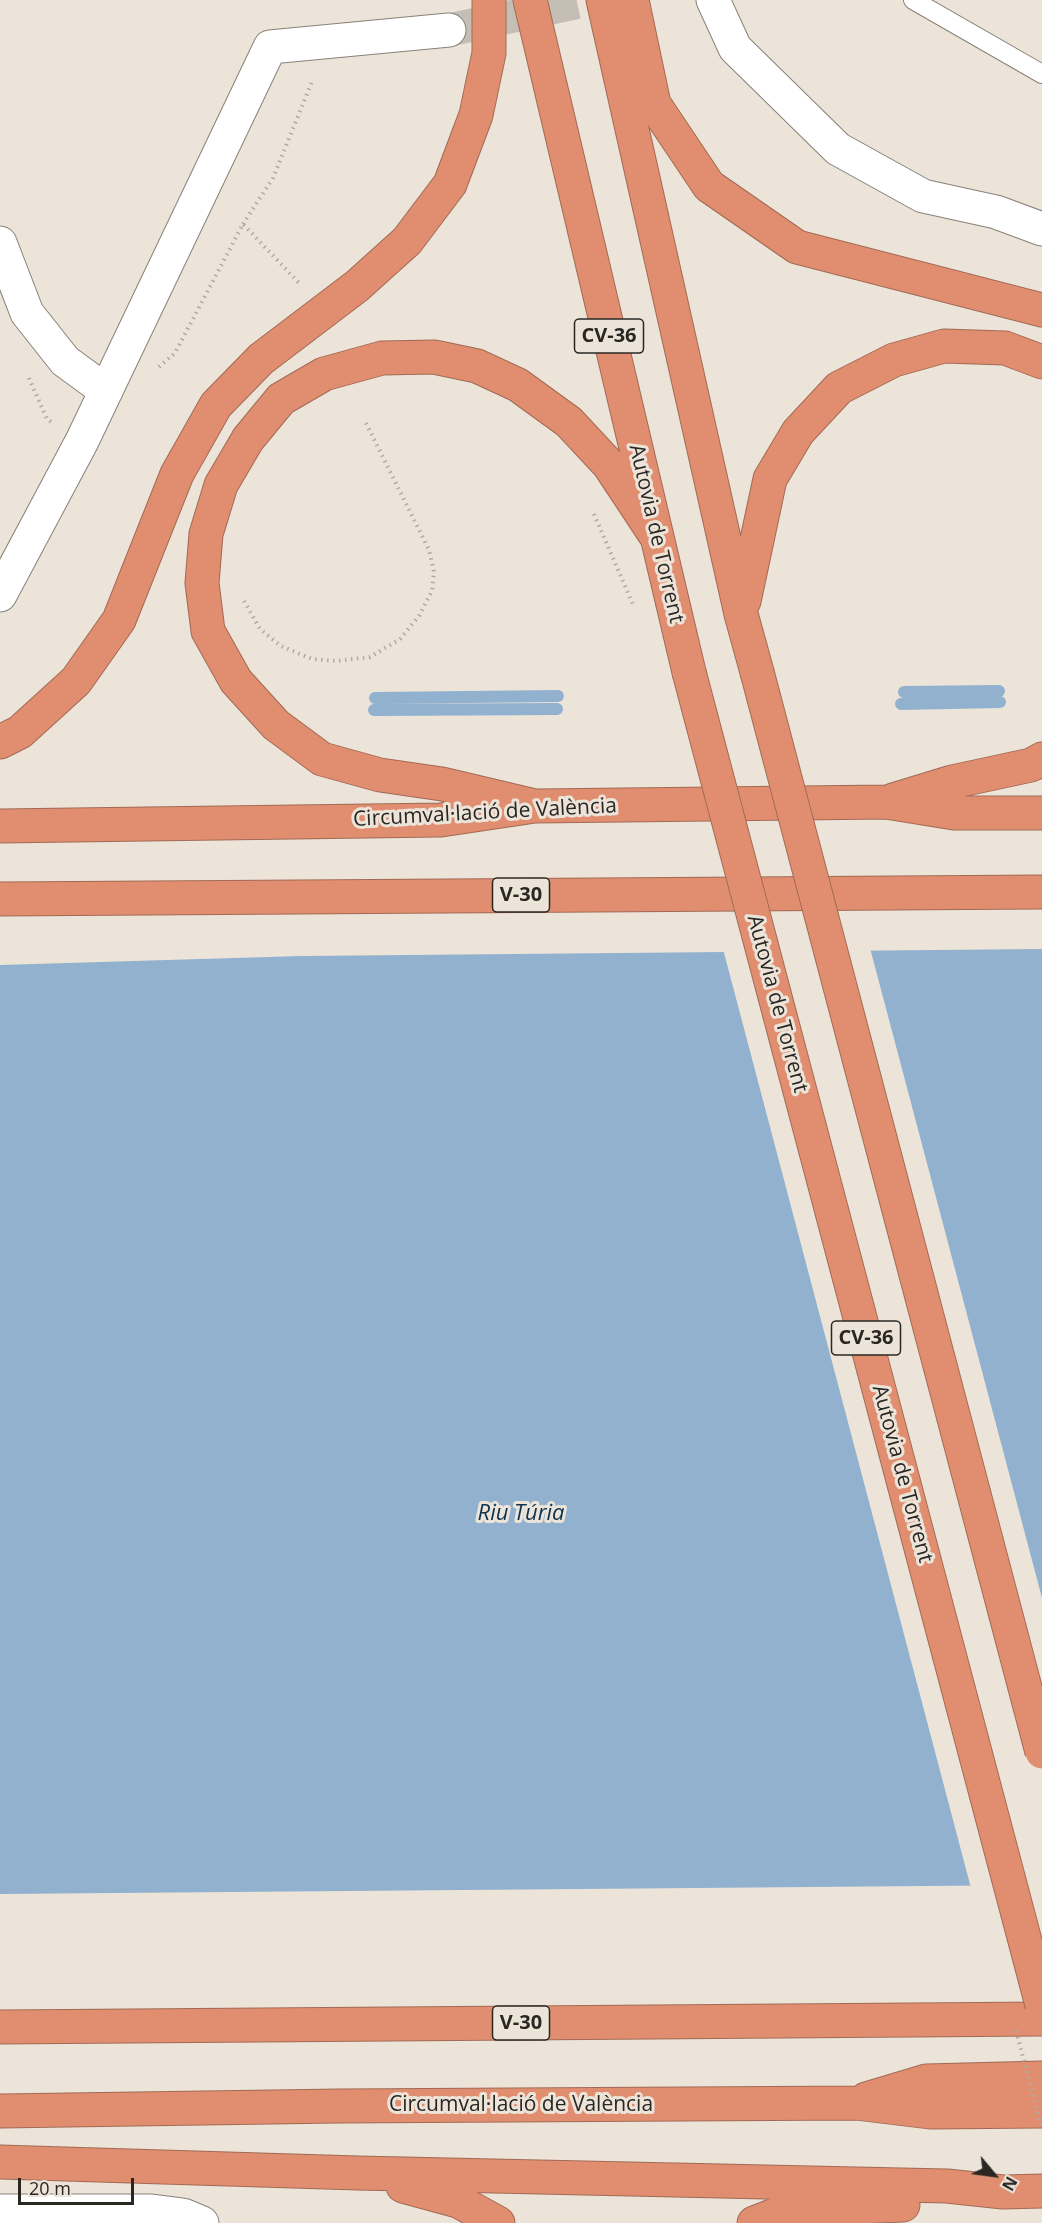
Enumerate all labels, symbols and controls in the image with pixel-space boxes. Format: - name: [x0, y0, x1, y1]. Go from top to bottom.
- road number: CV-36: [574, 319, 644, 353]
- street label: Autovia de Torrent: [623, 442, 689, 626]
- street label: Circumval·lació de València: [352, 794, 618, 832]
- road number: V-30: [492, 878, 550, 912]
- street label: Autovia de Torrent: [741, 912, 813, 1096]
- road number: CV-36: [832, 1321, 900, 1355]
- street label: Autovia de Torrent: [866, 1382, 938, 1566]
- water label: Riu Túria: [478, 1501, 564, 1527]
- road number: V-30: [492, 2006, 550, 2040]
- street label: Circumval·lació de València: [389, 2092, 653, 2118]
- north arrow: [964, 2145, 1024, 2205]
- scale bar: [21, 2166, 136, 2204]
- text: N: [997, 2173, 1023, 2195]
- text: 20 m: [29, 2176, 71, 2200]

